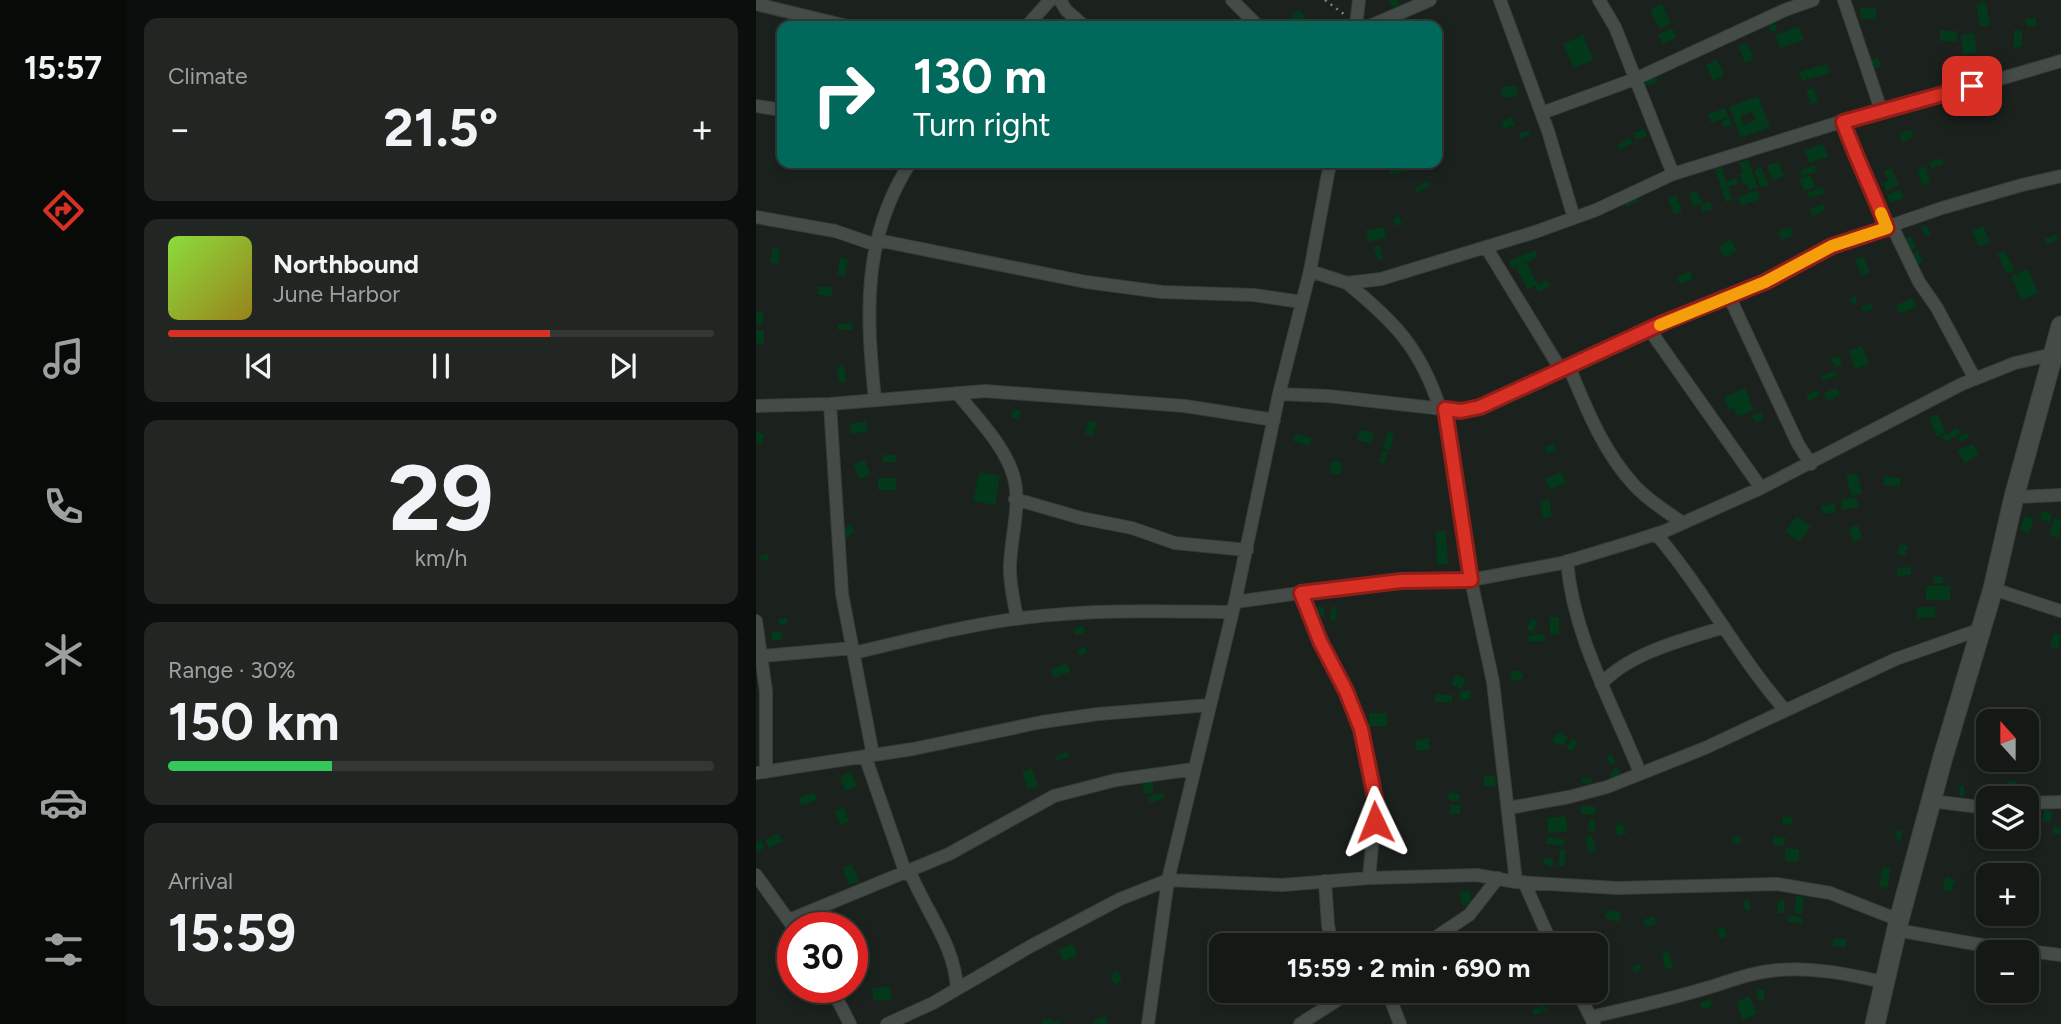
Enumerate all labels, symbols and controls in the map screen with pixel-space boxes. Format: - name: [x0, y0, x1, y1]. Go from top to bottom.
- text: 130 m: [913, 46, 1047, 105]
- text: 15:57: [24, 49, 102, 87]
- icon: right: [798, 49, 889, 140]
- pin: [1942, 56, 2002, 116]
- text: Climate: [168, 62, 247, 90]
- icon: arrive: [1953, 67, 1991, 105]
- text: 21.5°: [384, 97, 498, 159]
- text: −: [168, 106, 192, 152]
- text: +: [690, 106, 714, 152]
- text: Turn right: [913, 106, 1051, 144]
- icon: directions: [39, 186, 88, 235]
- text: Northbound: [273, 248, 419, 280]
- text: June Harbor: [273, 280, 400, 308]
- icon: music: [39, 334, 88, 383]
- icon: previous: [240, 347, 278, 385]
- icon: pause: [422, 347, 460, 385]
- icon: next: [604, 347, 642, 385]
- text: 29: [388, 444, 494, 553]
- icon: phone: [39, 482, 88, 531]
- text: km/h: [415, 544, 467, 572]
- icon: climate: [39, 630, 88, 679]
- text: Range · 30%: [168, 656, 296, 684]
- text: 150 km: [168, 691, 340, 753]
- north arrow: [1976, 709, 2039, 772]
- map controls: [1976, 709, 2039, 1003]
- icon: car: [39, 778, 88, 827]
- position arrow: [1338, 785, 1412, 859]
- button: layers: [1976, 786, 2039, 849]
- button: +: [1976, 863, 2039, 926]
- text: Arrival: [168, 867, 233, 895]
- text: 15:59: [168, 902, 296, 964]
- speed limit sign: 30: [777, 912, 868, 1003]
- icon: filters: [39, 925, 88, 974]
- button: −: [1976, 940, 2039, 1003]
- text: 15:59 · 2 min · 690 m: [1287, 952, 1530, 984]

